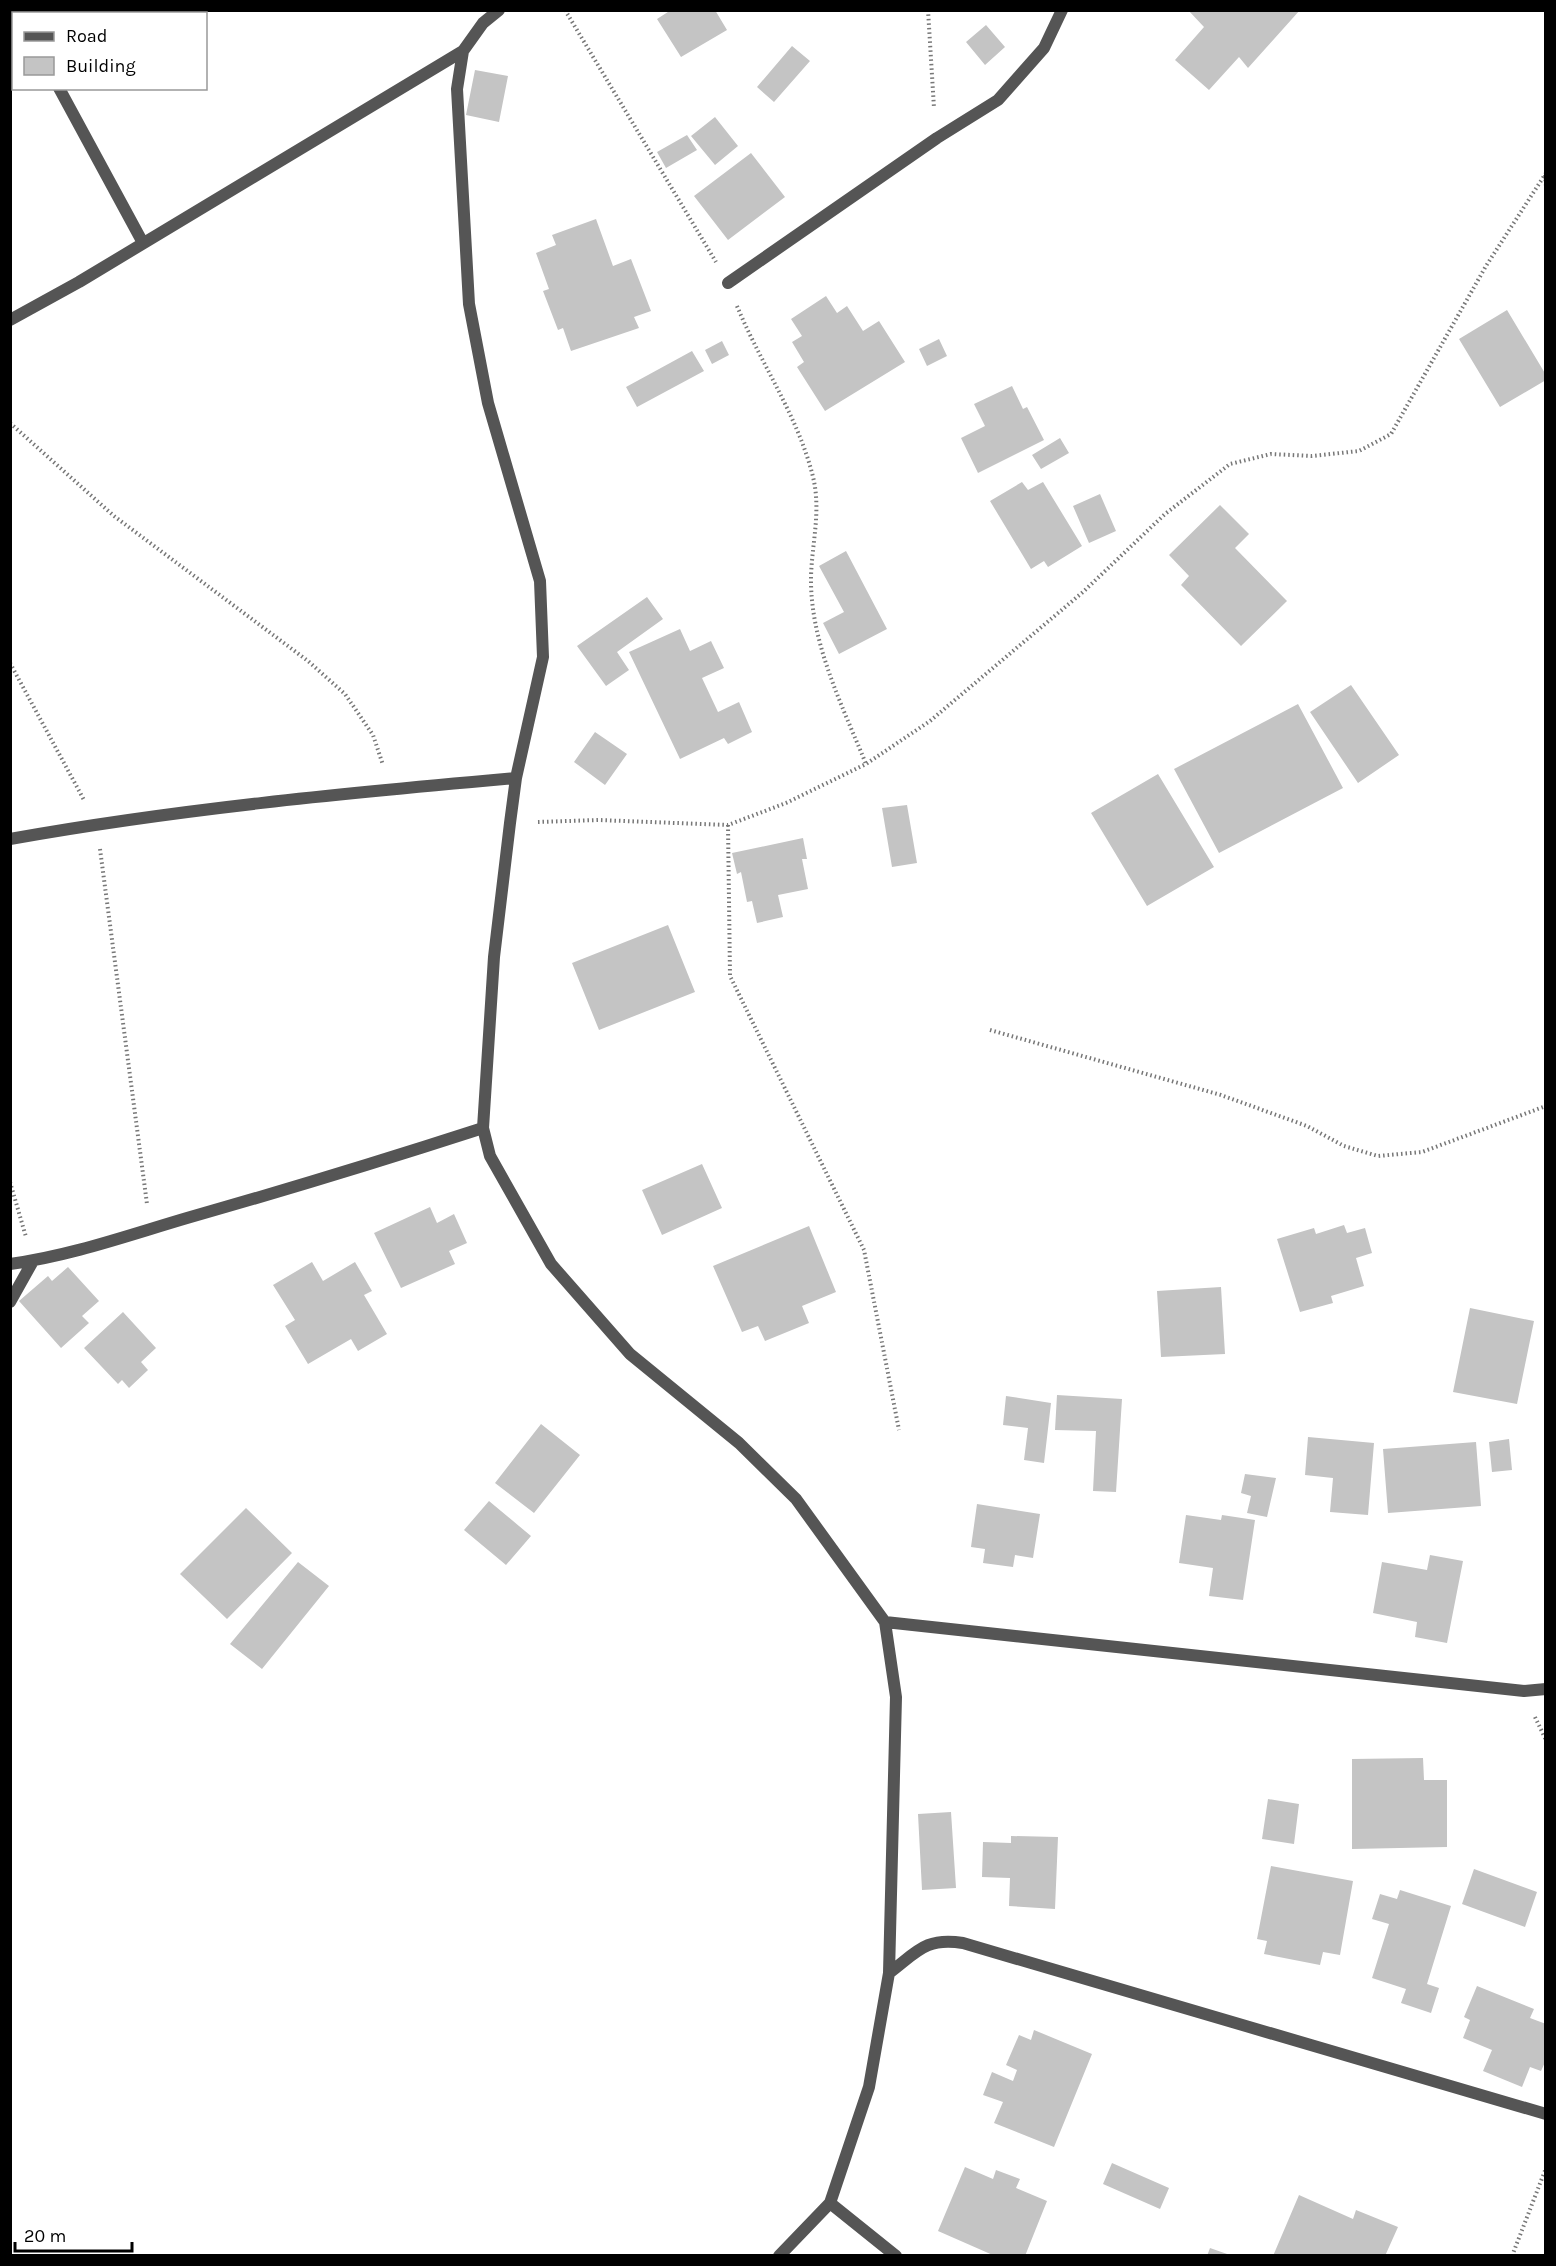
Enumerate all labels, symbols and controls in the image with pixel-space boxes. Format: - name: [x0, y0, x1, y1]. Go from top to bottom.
- legend: [12, 12, 207, 90]
- text: Road: [66, 25, 107, 47]
- text: Building: [66, 55, 136, 77]
- scale bar: [15, 2215, 132, 2253]
- text: 20 m: [24, 2225, 66, 2247]

